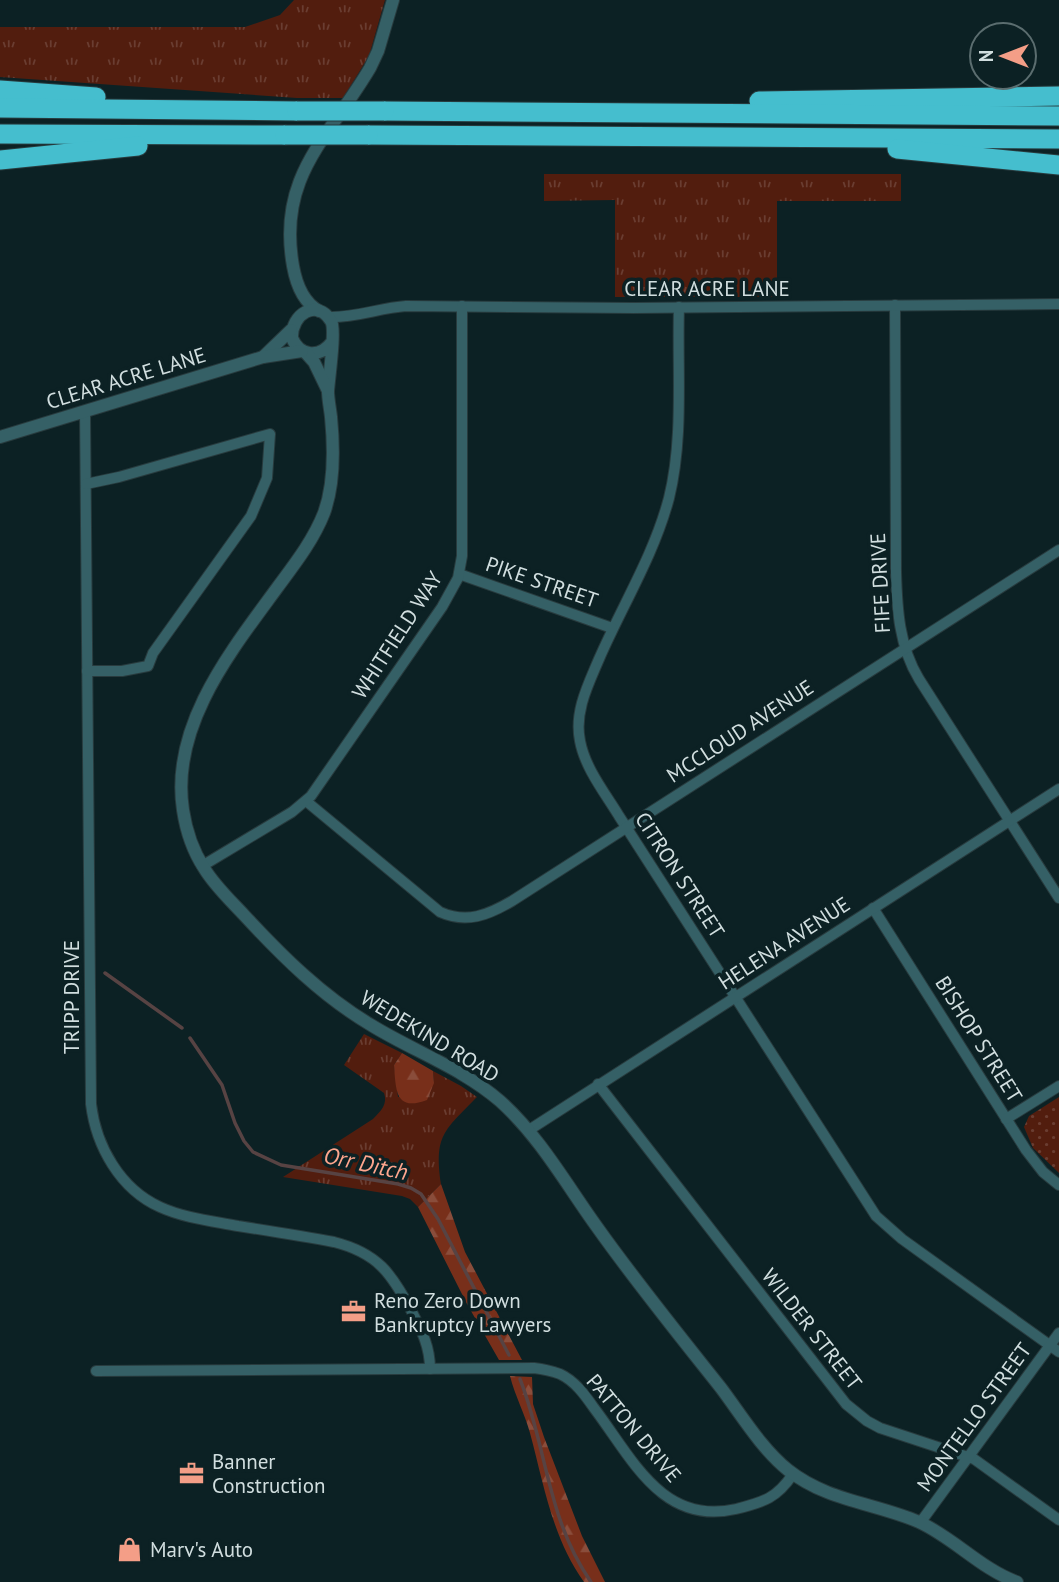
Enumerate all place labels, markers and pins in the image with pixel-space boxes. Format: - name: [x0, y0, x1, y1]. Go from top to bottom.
- place label: Reno Zero Down Bankruptcy Lawyers: [374, 1287, 551, 1338]
- office icon: Reno Zero Down Bankruptcy Lawyers: [340, 1298, 368, 1326]
- place label: Banner Construction: [212, 1448, 325, 1499]
- office icon: Banner Construction: [178, 1459, 206, 1487]
- shop icon: Marv's Auto: [116, 1535, 144, 1563]
- place label: Marv's Auto: [150, 1536, 253, 1563]

